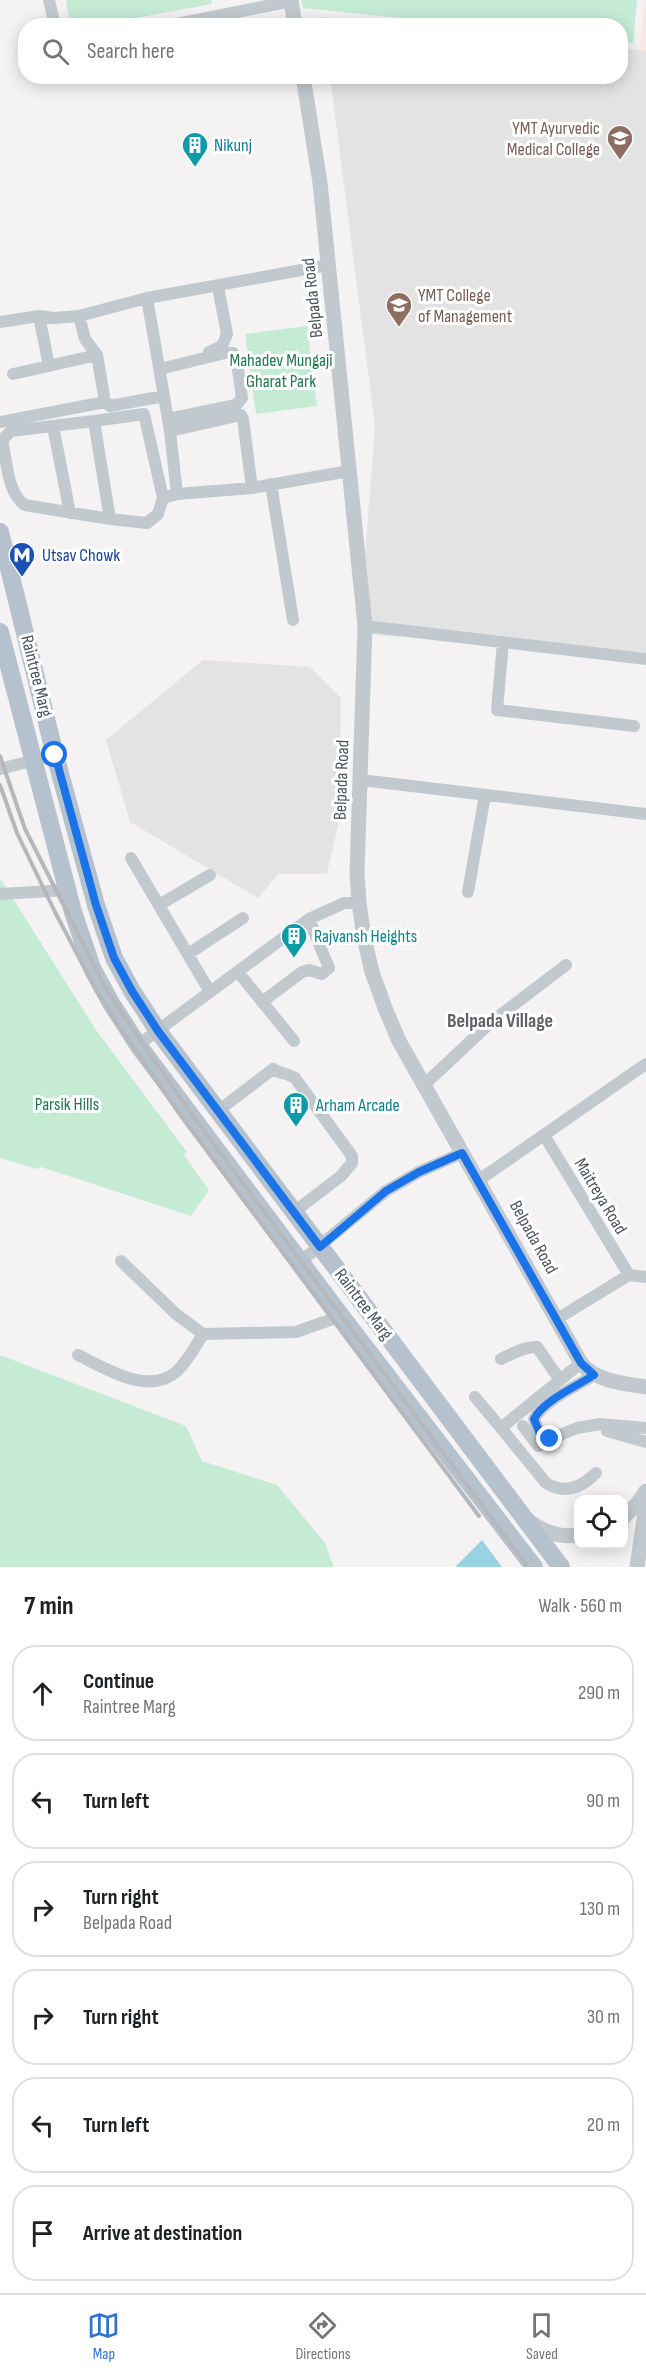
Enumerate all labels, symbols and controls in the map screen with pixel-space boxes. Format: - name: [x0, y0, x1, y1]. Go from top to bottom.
- search box: [18, 18, 628, 84]
- icon: search: [39, 35, 72, 68]
- text: Search here: [87, 38, 174, 65]
- place label: YMT Ayurvedic Medical College: [507, 118, 600, 160]
- school or university icon: YMT Ayurvedic Medical College: [605, 123, 635, 161]
- building icon: Nikunj: [180, 130, 210, 168]
- place label: Nikunj: [214, 135, 252, 156]
- street label: Belpada Road: [298, 257, 327, 339]
- place label: YMT College of Management: [418, 285, 513, 327]
- school or university icon: YMT College of Management: [384, 290, 414, 328]
- park label: Mahadev Mungaji Gharat Park: [229, 350, 333, 392]
- metro station icon: Utsav Chowk: [7, 540, 37, 578]
- place label: Utsav Chowk: [42, 545, 120, 566]
- street label: Raintree Marg: [16, 633, 57, 719]
- street label: Belpada Road: [330, 740, 353, 820]
- route start: [41, 741, 67, 767]
- building icon: Rajvansh Heights: [279, 921, 309, 959]
- place label: Rajvansh Heights: [314, 926, 417, 947]
- district label: Belpada Village: [447, 1009, 553, 1033]
- building icon: Arham Arcade: [281, 1090, 311, 1128]
- park label: Parsik Hills: [35, 1094, 99, 1115]
- place label: Arham Arcade: [315, 1095, 400, 1116]
- street label: Maitreya Road: [570, 1154, 631, 1238]
- street label: Belpada Road: [505, 1197, 562, 1277]
- street label: Raintree Marg: [330, 1265, 397, 1344]
- route end: [536, 1425, 562, 1451]
- map controls: [574, 1495, 628, 1549]
- button: locate: [574, 1495, 628, 1549]
- text: 7 min: [24, 1591, 73, 1622]
- text: Walk · 560 m: [538, 1594, 622, 1618]
- text: Continue: [83, 1668, 154, 1695]
- icon: ahead: [26, 1677, 59, 1710]
- text: 290 m: [578, 1681, 620, 1705]
- text: Raintree Marg: [83, 1695, 176, 1719]
- icon: left: [26, 1785, 59, 1818]
- text: Turn left: [83, 1788, 149, 1815]
- text: 90 m: [586, 1789, 620, 1813]
- text: Turn right: [83, 1884, 159, 1911]
- icon: right: [26, 1893, 59, 1926]
- text: 130 m: [580, 1897, 620, 1921]
- text: Belpada Road: [83, 1911, 172, 1935]
- icon: right: [26, 2001, 59, 2034]
- text: Turn right: [83, 2004, 159, 2031]
- text: 30 m: [587, 2005, 620, 2029]
- icon: left: [26, 2109, 59, 2142]
- text: Turn left: [83, 2112, 149, 2139]
- text: 20 m: [587, 2113, 620, 2137]
- icon: arrive: [26, 2217, 59, 2250]
- text: Arrive at destination: [83, 2220, 242, 2247]
- tab: Map: [87, 2309, 120, 2364]
- tab: Directions: [295, 2309, 350, 2364]
- tab: Saved: [525, 2309, 558, 2364]

